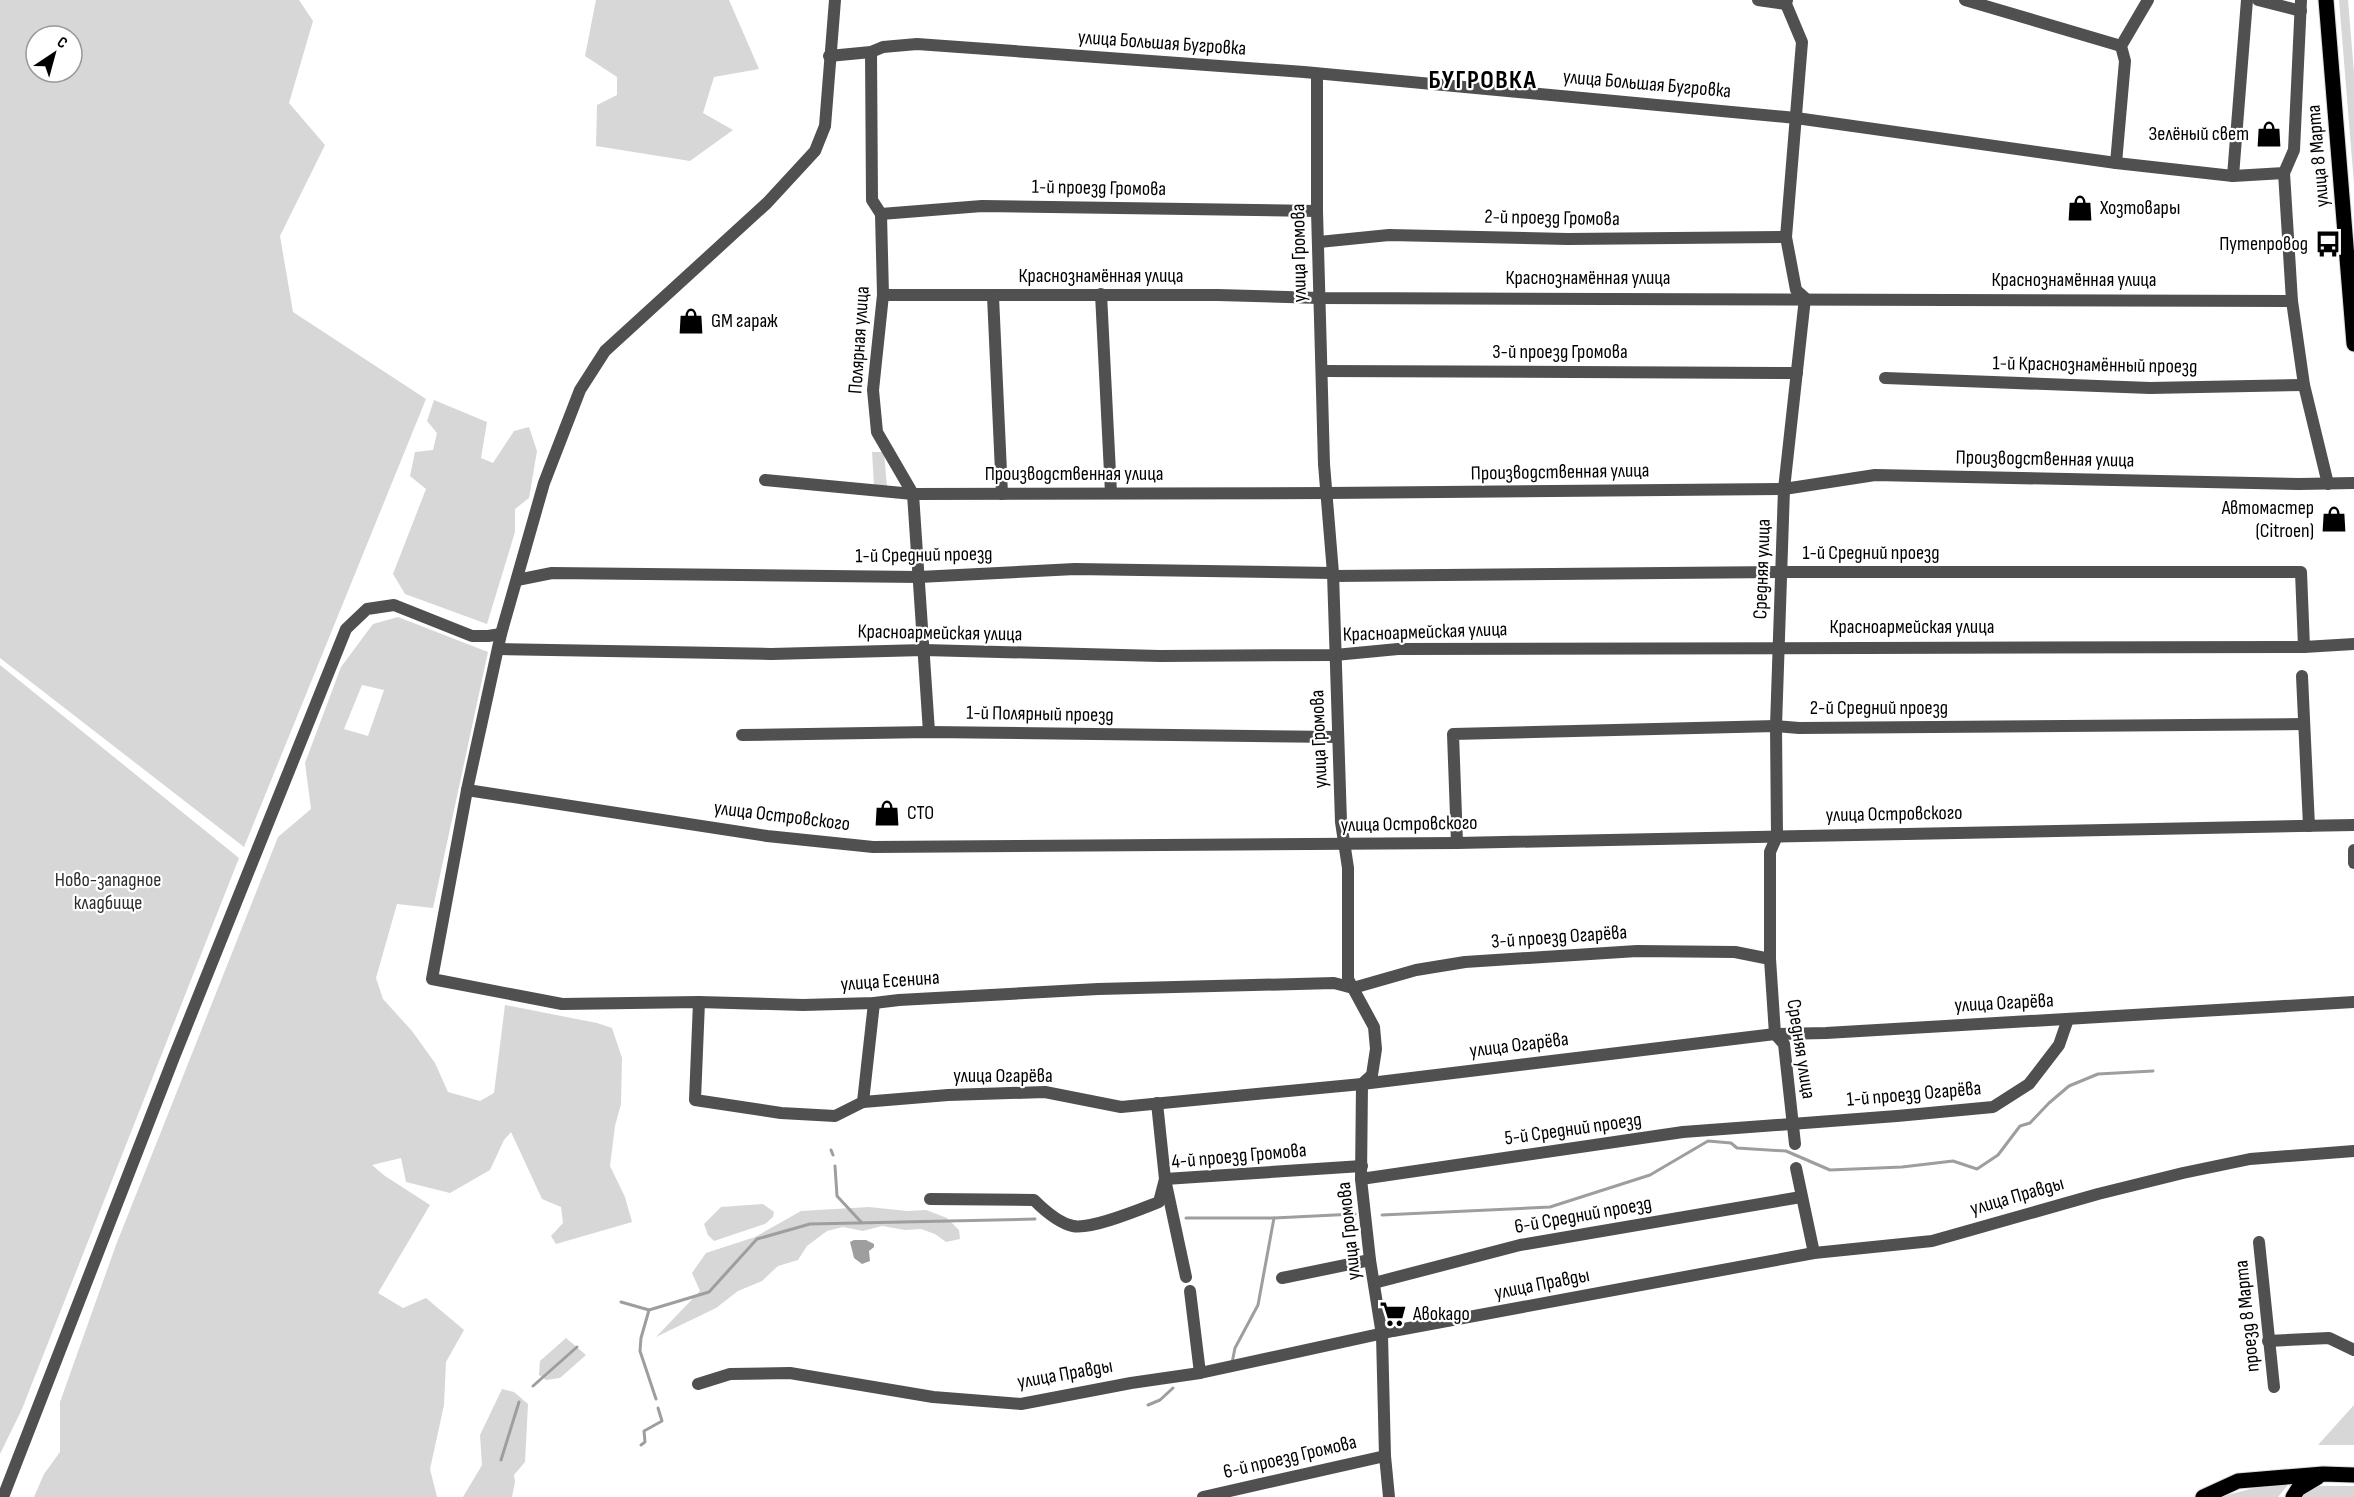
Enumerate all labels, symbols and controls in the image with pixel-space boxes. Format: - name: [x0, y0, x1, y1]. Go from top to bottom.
- north arrow: [24, 24, 84, 84]
- street label: улица Большая Бугровка: [1077, 25, 1247, 61]
- text: С: [53, 33, 71, 53]
- district label: БУГРОВКА: [1429, 65, 1537, 96]
- street label: улица Большая Бугровка: [1562, 65, 1732, 103]
- street label: улица 8 Марта: [2302, 104, 2334, 208]
- shop icon: Зелёный свет: [2254, 119, 2284, 149]
- place label: Зелёный свет: [2149, 122, 2249, 146]
- street label: 1-й проезд Громова: [1032, 175, 1166, 201]
- shop icon: Хозтовары: [2065, 193, 2095, 223]
- place label: Хозтовары: [2099, 196, 2180, 220]
- street label: улица Громова: [1286, 203, 1312, 303]
- street label: 2-й проезд Громова: [1484, 205, 1620, 231]
- bus stop icon: Путепровод: [2313, 229, 2343, 259]
- place label: Путепровод: [2219, 232, 2308, 256]
- street label: Краснознамённая улица: [1019, 264, 1183, 288]
- street label: Краснознамённая улица: [1506, 266, 1670, 290]
- street label: Краснознамённая улица: [1992, 268, 2156, 292]
- street label: Полярная улица: [843, 285, 875, 395]
- shop icon: GM гараж: [676, 306, 706, 336]
- place label: GM гараж: [711, 309, 778, 333]
- street label: 3-й проезд Громова: [1492, 340, 1628, 364]
- street label: 1-й Краснознамённый проезд: [1992, 351, 2198, 379]
- street label: Производственная улица: [1955, 445, 2135, 473]
- street label: Производственная улица: [1470, 458, 1650, 486]
- street label: Производственная улица: [985, 462, 1163, 486]
- place label: Автомастер (Citroen): [2221, 496, 2314, 543]
- shop icon: Автомастер (Citroen): [2319, 504, 2349, 534]
- street label: Средняя улица: [1748, 518, 1776, 620]
- street label: 1-й Средний проезд: [1802, 541, 1940, 565]
- street label: 1-й Средний проезд: [855, 542, 993, 568]
- street label: Красноармейская улица: [1830, 615, 1994, 639]
- street label: Красноармейская улица: [1342, 617, 1508, 647]
- street label: Красноармейская улица: [857, 620, 1023, 646]
- street label: улица Громова: [1305, 689, 1333, 789]
- street label: 2-й Средний проезд: [1810, 696, 1948, 720]
- street label: 1-й Полярный проезд: [966, 701, 1114, 727]
- street label: улица Островского: [713, 796, 851, 836]
- shop icon: СТО: [872, 798, 902, 828]
- place label: СТО: [907, 801, 934, 825]
- street label: улица Островского: [1825, 801, 1963, 827]
- street label: улица Островского: [1340, 811, 1478, 837]
- park label: Ново-западное кладбище: [55, 868, 161, 915]
- street label: 3-й проезд Огарёва: [1490, 920, 1628, 954]
- street label: улица Есенина: [840, 966, 940, 996]
- street label: улица Огарёва: [1954, 988, 2054, 1018]
- street label: Средняя улица: [1781, 998, 1821, 1100]
- street label: улица Огарёва: [1468, 1027, 1570, 1063]
- street label: улица Огарёва: [953, 1064, 1053, 1088]
- street label: 1-й проезд Огарёва: [1846, 1076, 1982, 1112]
- street label: 5-й Средний проезд: [1503, 1108, 1643, 1150]
- street label: 4-й проезд Громова: [1170, 1138, 1308, 1174]
- street label: улица Правды: [1967, 1171, 2067, 1221]
- street label: улица Громова: [1332, 1181, 1366, 1281]
- street label: 6-й Средний проезд: [1513, 1191, 1653, 1239]
- street label: проезд 8 Марта: [2229, 1259, 2265, 1373]
- street label: улица Правды: [1492, 1263, 1592, 1305]
- supermarket icon: Авокадо: [1378, 1299, 1408, 1329]
- place label: Авокадо: [1412, 1302, 1470, 1326]
- street label: улица Правды: [1015, 1354, 1115, 1394]
- street label: 6-й проезд Громова: [1221, 1430, 1359, 1484]

